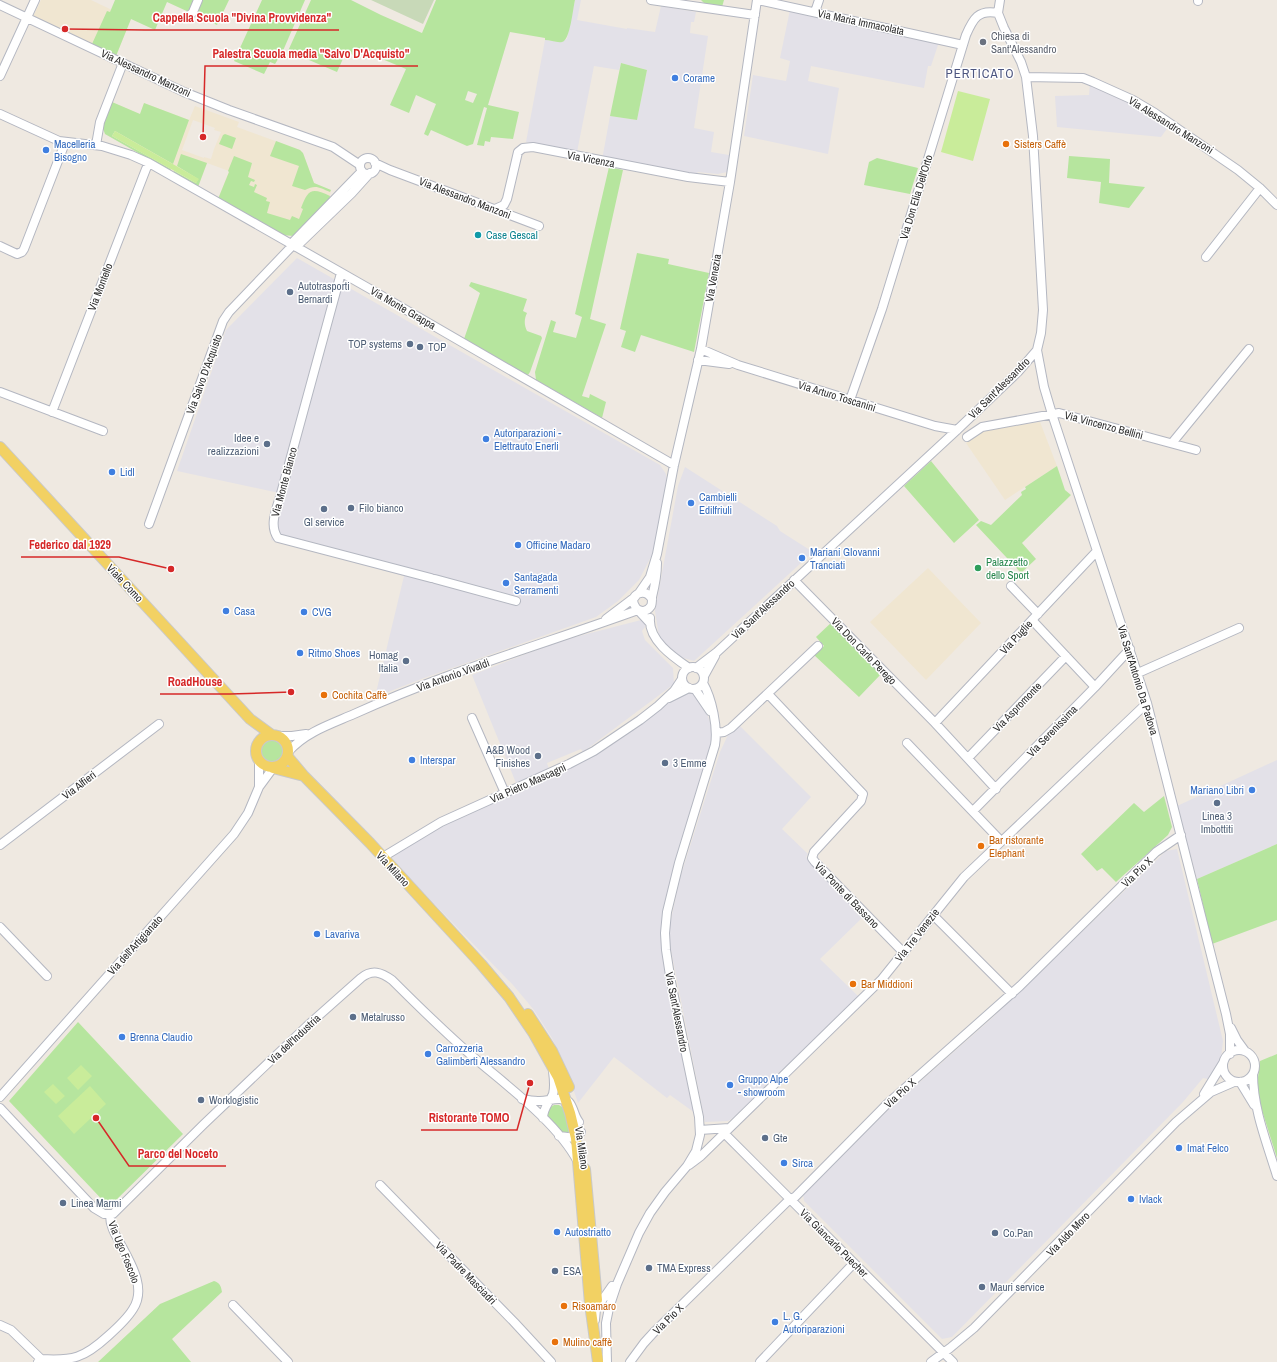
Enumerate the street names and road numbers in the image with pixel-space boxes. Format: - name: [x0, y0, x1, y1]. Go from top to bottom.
- street label: Via Maria Immacolata: [816, 6, 906, 38]
- street label: Via Alessandro Manzoni: [99, 46, 193, 100]
- street label: Via Alessandro Manzoni: [1126, 93, 1216, 157]
- street label: Via Vicenza: [566, 148, 616, 170]
- street label: Via Don Elia Dell'Orto: [896, 153, 936, 241]
- street label: Via Alessandro Manzoni: [417, 174, 513, 222]
- street label: Via Venezia: [702, 253, 724, 303]
- street label: Via Montello: [85, 261, 115, 313]
- street label: Via Monte Grappa: [368, 284, 438, 332]
- street label: Via Salvo D'Acquisto: [183, 332, 225, 416]
- street label: Via Sant'Alessandro: [965, 354, 1033, 422]
- street label: Via Arturo Toscanini: [796, 377, 878, 415]
- street label: Via Vincenzo Bellini: [1063, 408, 1145, 442]
- street label: Via Monte Bianco: [268, 446, 300, 518]
- street label: Viale Como: [104, 561, 146, 605]
- street label: Via Sant'Alessandro: [728, 576, 798, 642]
- street label: Via Don Carlo Perego: [828, 614, 900, 688]
- street label: Via Puglie: [997, 617, 1035, 657]
- street label: Via Sant'Antonio Da Padova: [1115, 623, 1161, 737]
- street label: Via Antonio Vivaldi: [415, 655, 491, 695]
- street label: Via Aspromonte: [990, 679, 1044, 735]
- street label: Via Serenissima: [1024, 702, 1080, 760]
- street label: Via Pietro Mascagni: [488, 760, 568, 806]
- street label: Via Alfieri: [59, 768, 99, 802]
- street label: Via Milano: [373, 849, 413, 889]
- street label: Via Pio X: [1118, 854, 1156, 890]
- street label: Via Ponte di Bassano: [812, 859, 882, 931]
- street label: Via Tre Venezie: [892, 905, 942, 965]
- street label: Via dell'Artigianato: [104, 912, 166, 978]
- street label: Via Sant'Alessandro: [662, 971, 692, 1053]
- street label: Via dell'Industria: [265, 1011, 323, 1067]
- street label: Via Pio X: [881, 1075, 919, 1111]
- street label: Via Milano: [572, 1126, 592, 1170]
- street label: Via Giancarlo Puecher: [797, 1206, 871, 1280]
- street label: Via Aldo Moro: [1043, 1209, 1093, 1259]
- street label: Via Ugo Foscolo: [105, 1219, 143, 1285]
- street label: Via Padre Masciadri: [432, 1239, 500, 1307]
- street label: Via Pio X: [650, 1301, 686, 1337]

